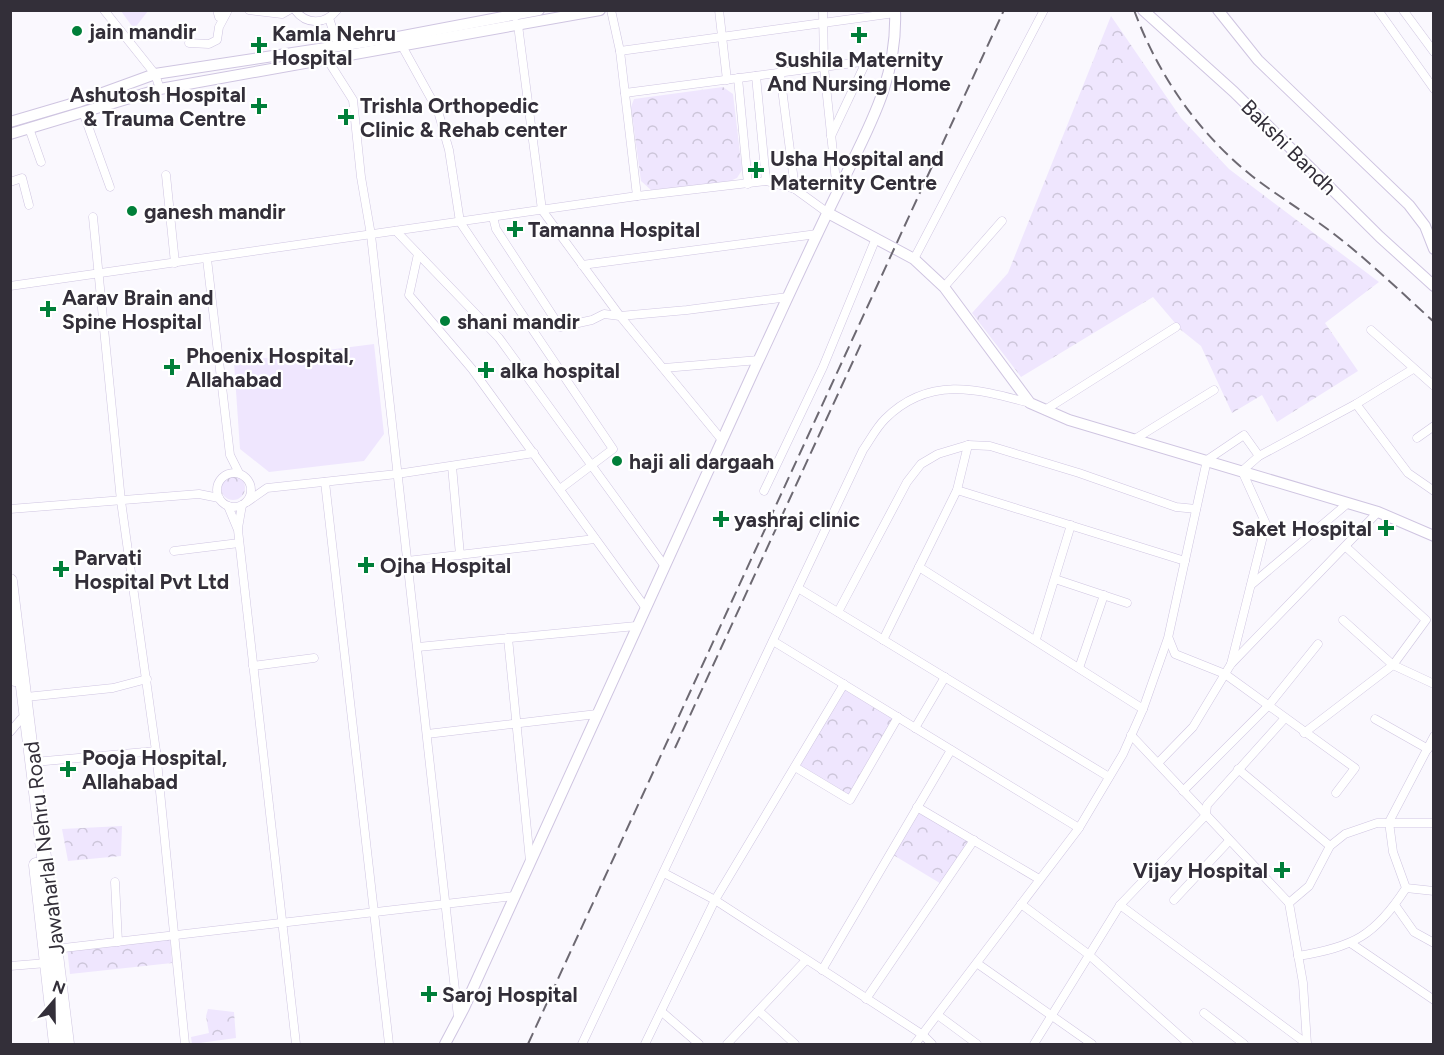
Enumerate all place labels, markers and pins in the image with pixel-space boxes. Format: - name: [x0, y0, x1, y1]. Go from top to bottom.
- place label: jain mandir: [87, 19, 196, 44]
- place label: Kamla Nehru Hospital: [272, 21, 396, 70]
- marker: jain mandir: [70, 24, 84, 38]
- marker: Sushila Maternity And Nursing Home: [850, 26, 868, 44]
- marker: Kamla Nehru Hospital: [250, 36, 268, 54]
- place label: Sushila Maternity And Nursing Home: [767, 47, 951, 96]
- place label: Ashutosh Hospital & Trauma Centre: [70, 82, 246, 131]
- place label: Trishla Orthopedic Clinic & Rehab center: [360, 93, 567, 142]
- marker: Ashutosh Hospital & Trauma Centre: [250, 97, 268, 115]
- marker: Trishla Orthopedic Clinic & Rehab center: [337, 108, 355, 126]
- place label: Usha Hospital and Maternity Centre: [770, 146, 944, 195]
- marker: Usha Hospital and Maternity Centre: [747, 161, 765, 179]
- place label: ganesh mandir: [144, 199, 286, 224]
- marker: ganesh mandir: [125, 204, 139, 218]
- place label: Tamanna Hospital: [528, 217, 700, 242]
- marker: Tamanna Hospital: [506, 220, 524, 238]
- place label: Aarav Brain and Spine Hospital: [62, 285, 214, 334]
- marker: Aarav Brain and Spine Hospital: [39, 300, 57, 318]
- place label: shani mandir: [457, 309, 580, 334]
- marker: shani mandir: [438, 314, 452, 328]
- place label: Phoenix Hospital, Allahabad: [186, 343, 354, 392]
- marker: Phoenix Hospital, Allahabad: [163, 358, 181, 376]
- place label: alka hospital: [500, 358, 620, 383]
- marker: alka hospital: [477, 361, 495, 379]
- place label: haji ali dargaah: [629, 449, 774, 474]
- marker: haji ali dargaah: [610, 454, 624, 468]
- place label: yashraj clinic: [734, 507, 861, 532]
- marker: yashraj clinic: [712, 510, 730, 528]
- place label: Saket Hospital: [1232, 516, 1372, 541]
- marker: Saket Hospital: [1377, 519, 1395, 537]
- place label: Parvati Hospital Pvt Ltd: [74, 545, 229, 594]
- place label: Ojha Hospital: [380, 553, 511, 578]
- marker: Ojha Hospital: [357, 556, 375, 574]
- marker: Parvati Hospital Pvt Ltd: [52, 560, 70, 578]
- place label: Pooja Hospital, Allahabad: [82, 745, 227, 794]
- marker: Pooja Hospital, Allahabad: [59, 760, 77, 778]
- place label: Vijay Hospital: [1133, 858, 1268, 883]
- marker: Vijay Hospital: [1273, 861, 1291, 879]
- place label: Saroj Hospital: [442, 982, 578, 1007]
- marker: Saroj Hospital: [420, 985, 438, 1003]

